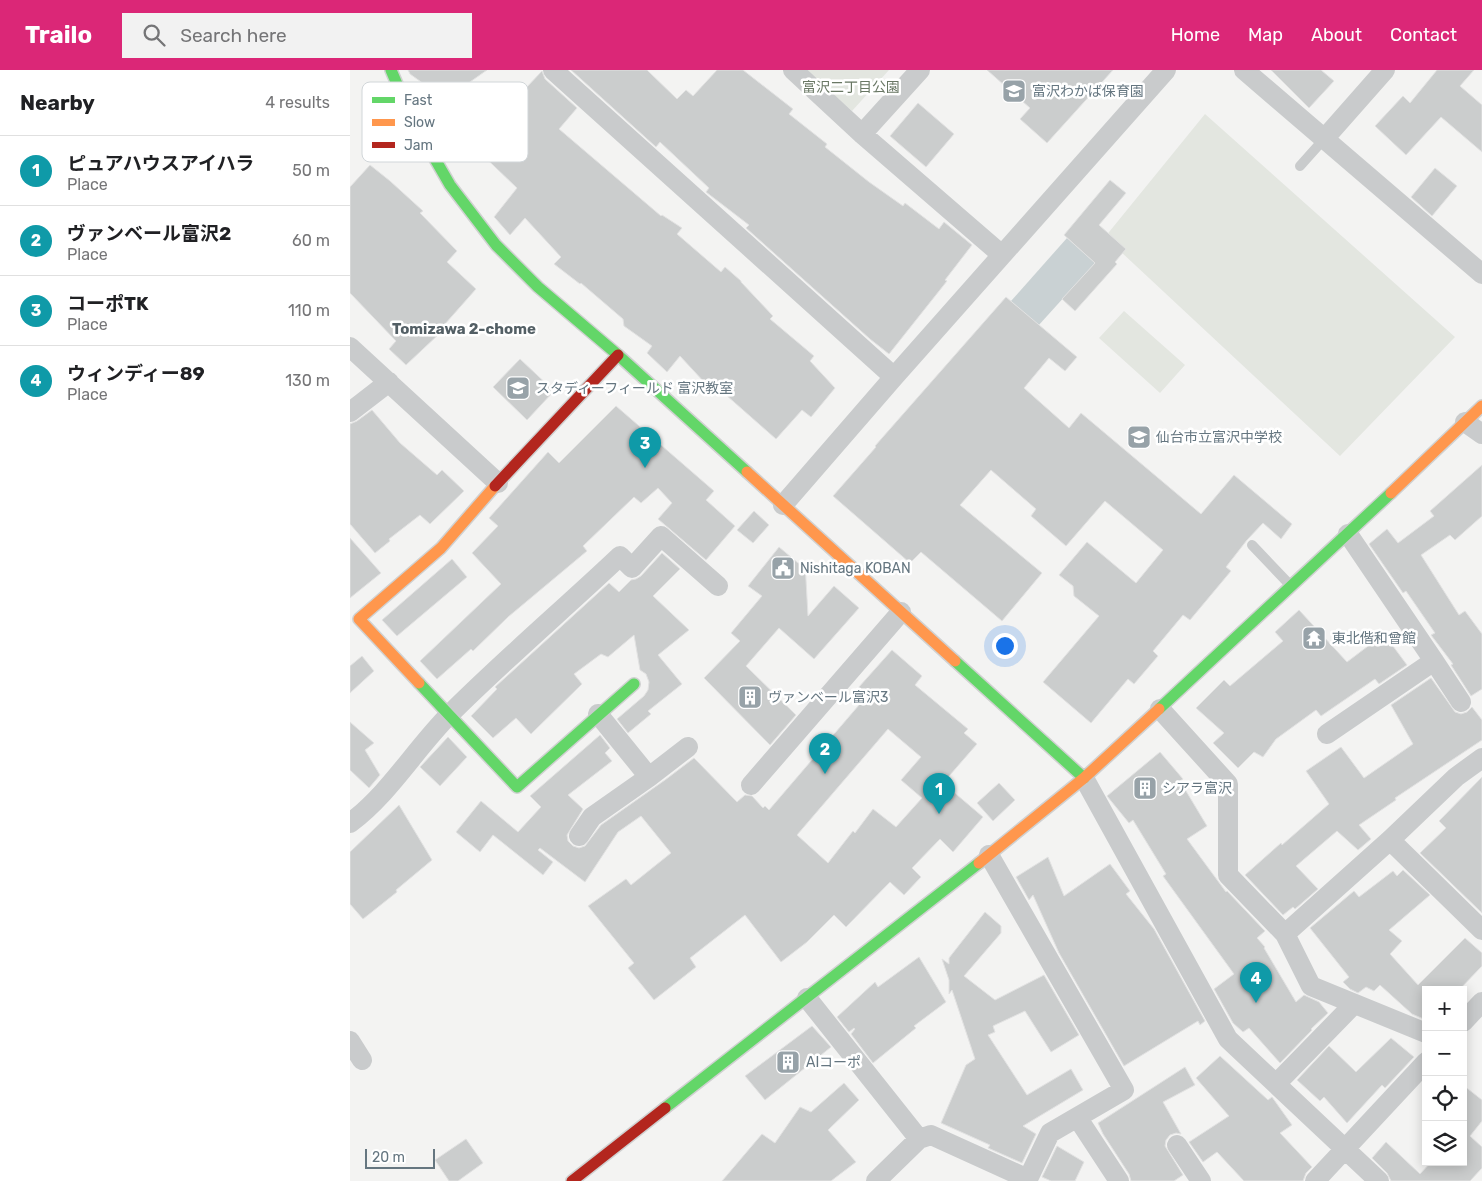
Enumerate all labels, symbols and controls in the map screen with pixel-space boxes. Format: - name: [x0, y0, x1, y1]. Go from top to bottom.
- search box: [122, 13, 472, 58]
- text: Trailo: [25, 21, 92, 49]
- icon: search: [140, 21, 168, 49]
- text: Search here: [180, 24, 287, 47]
- text: Home: [1171, 24, 1220, 46]
- text: Map: [1248, 24, 1283, 46]
- text: About: [1311, 24, 1362, 46]
- text: Contact: [1390, 24, 1457, 46]
- school or university icon: 富沢わかば保育園: [1001, 78, 1027, 104]
- park label: 富沢二丁目公園: [802, 79, 900, 96]
- legend: [362, 82, 528, 162]
- place label: 富沢わかば保育園: [1032, 83, 1144, 100]
- text: Nearby: [20, 90, 95, 115]
- text: Fast: [404, 92, 433, 109]
- text: 4 results: [265, 93, 330, 112]
- text: Slow: [404, 114, 435, 131]
- text: Jam: [404, 137, 433, 154]
- text: ピュアハウスアイハラ: [67, 152, 255, 175]
- text: 1: [32, 161, 40, 180]
- text: 50 m: [292, 161, 330, 180]
- text: Place: [67, 175, 108, 194]
- text: ヴァンベール富沢2: [67, 222, 231, 245]
- text: 2: [31, 231, 41, 250]
- text: 60 m: [292, 231, 330, 250]
- text: Place: [67, 245, 108, 264]
- text: コーポTK: [67, 292, 149, 315]
- text: 3: [31, 301, 41, 320]
- text: 110 m: [288, 301, 330, 320]
- text: Place: [67, 315, 108, 334]
- district label: Tomizawa 2-chome: [392, 320, 536, 338]
- text: ウィンディー89: [67, 362, 205, 385]
- text: 4: [31, 371, 41, 390]
- text: 130 m: [285, 371, 330, 390]
- school or university icon: スタディーフィールド 富沢教室: [505, 375, 531, 401]
- place label: スタディーフィールド 富沢教室: [536, 380, 733, 397]
- text: Place: [67, 385, 108, 404]
- school or university icon: 仙台市立富沢中学校: [1126, 424, 1152, 450]
- pin: 3: [629, 427, 661, 468]
- place label: 仙台市立富沢中学校: [1156, 429, 1282, 446]
- public building icon: Nishitaga KOBAN: [770, 555, 796, 581]
- place label: Nishitaga KOBAN: [800, 560, 911, 577]
- temple icon: 東北偕和曾館: [1301, 625, 1327, 651]
- place label: 東北偕和曾館: [1332, 630, 1416, 647]
- your location: [992, 633, 1018, 659]
- building icon: ヴァンベール富沢3: [737, 684, 763, 710]
- place label: ヴァンベール富沢3: [768, 689, 888, 706]
- pin: 2: [809, 733, 841, 774]
- pin: 1: [923, 773, 955, 814]
- building icon: シアラ富沢: [1132, 775, 1158, 801]
- place label: シアラ富沢: [1162, 780, 1232, 797]
- pin: 4: [1240, 962, 1272, 1003]
- map controls: [1422, 986, 1467, 1166]
- button: +: [1422, 986, 1467, 1031]
- button: −: [1422, 1031, 1467, 1076]
- building icon: AIコーポ: [775, 1049, 801, 1075]
- place label: AIコーポ: [806, 1054, 861, 1071]
- button: locate: [1422, 1076, 1467, 1121]
- button: layers: [1422, 1121, 1467, 1166]
- scale bar: [365, 1146, 435, 1169]
- text: 20 m: [372, 1149, 405, 1166]

